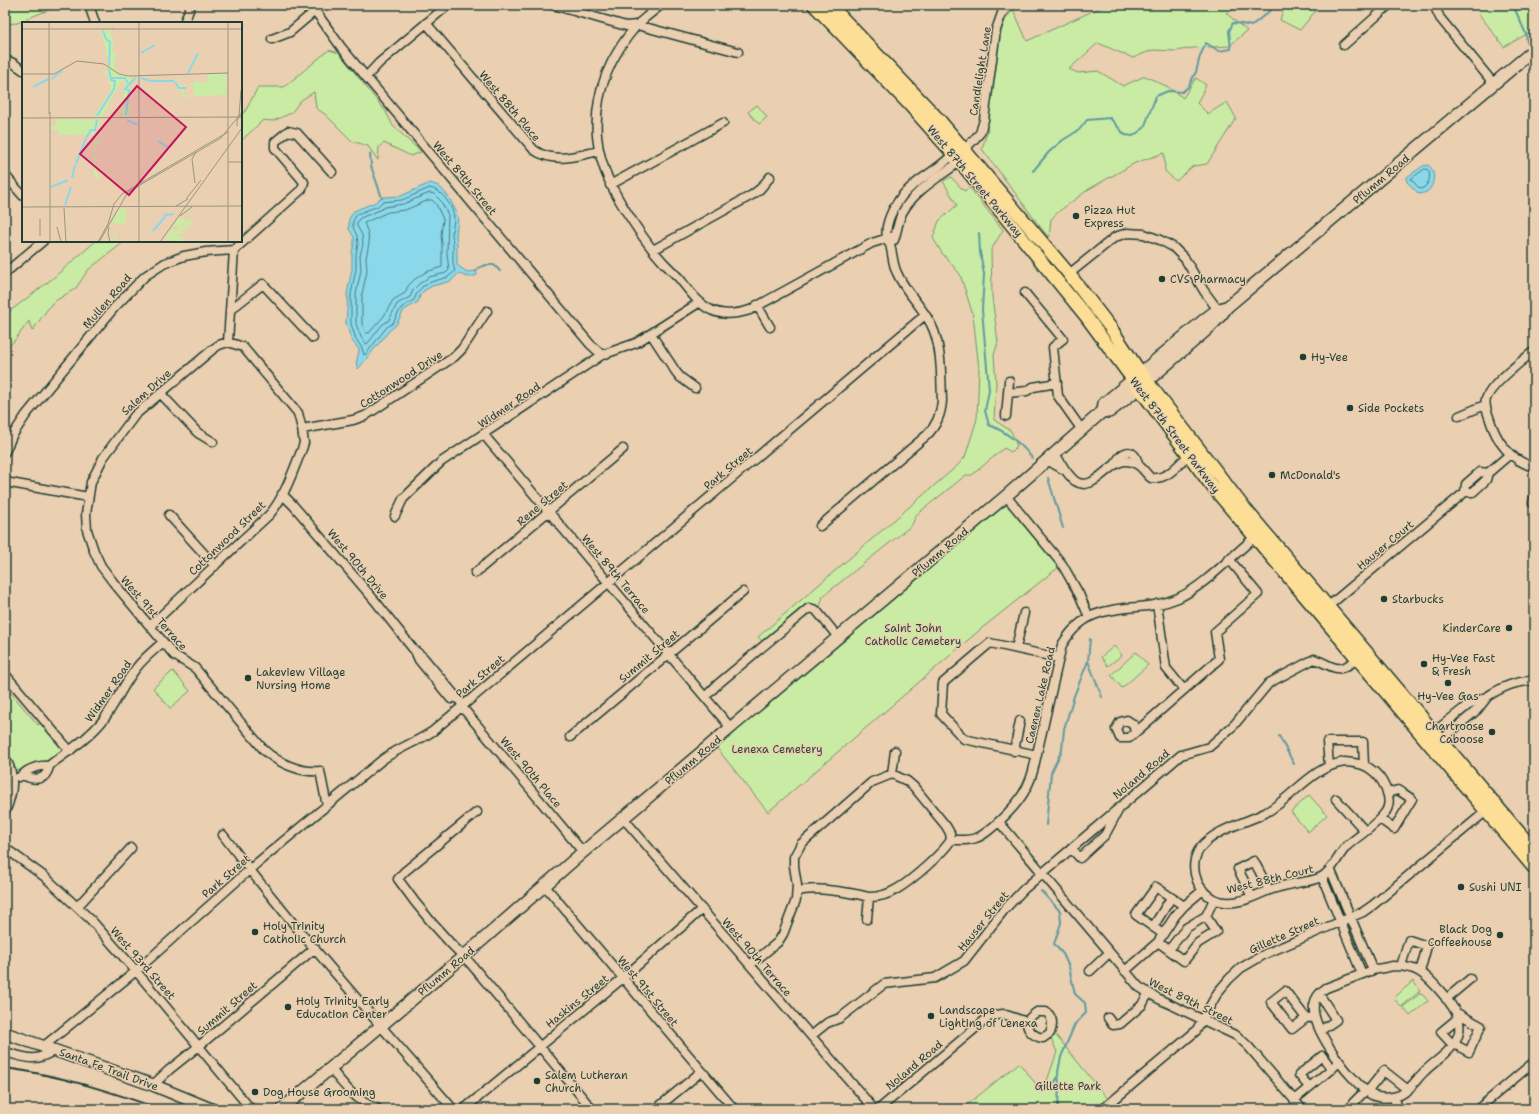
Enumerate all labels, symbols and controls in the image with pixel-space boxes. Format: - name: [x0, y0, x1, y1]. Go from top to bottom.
- inset map: [22, 22, 242, 242]
- street label: Candlelight Lane: [966, 25, 995, 117]
- street label: West 88th Place: [476, 68, 544, 145]
- street label: West 87th Street Parkway: [923, 122, 1026, 240]
- street label: West 89th Street: [429, 138, 500, 219]
- street label: Pflumm Road: [1350, 151, 1413, 208]
- place label: Pizza Hut Express: [1084, 203, 1136, 231]
- marker: Pizza Hut Express: [1071, 211, 1081, 221]
- street label: Mullen Road: [80, 271, 135, 332]
- place label: CVS Pharmacy: [1170, 272, 1246, 287]
- marker: CVS Pharmacy: [1157, 274, 1167, 284]
- street label: Cottonwood Drive: [357, 347, 446, 412]
- place label: Hy-Vee: [1311, 350, 1348, 365]
- marker: Hy-Vee: [1298, 352, 1308, 362]
- street label: Salem Drive: [118, 366, 175, 419]
- street label: West 87th Street Parkway: [1126, 374, 1223, 496]
- street label: Widmer Road: [475, 379, 544, 432]
- place label: Side Pockets: [1358, 401, 1424, 416]
- marker: Side Pockets: [1345, 403, 1355, 413]
- street label: Park Street: [701, 443, 756, 493]
- place label: McDonald's: [1280, 468, 1340, 483]
- marker: McDonald's: [1267, 470, 1277, 480]
- street label: Rene Street: [514, 477, 571, 529]
- street label: Cottonwood Street: [186, 498, 269, 579]
- street label: Hauser Court: [1354, 517, 1417, 574]
- street label: Pflumm Road: [909, 524, 972, 581]
- street label: West 90th Drive: [324, 526, 391, 603]
- street label: West 89th Terrace: [578, 532, 653, 617]
- street label: West 91st Terrace: [117, 573, 190, 654]
- place label: Starbucks: [1392, 592, 1444, 607]
- marker: Starbucks: [1379, 594, 1389, 604]
- park label: Saint John Catholic Cemetery: [865, 621, 961, 649]
- place label: KinderCare: [1442, 621, 1501, 636]
- marker: KinderCare: [1504, 623, 1514, 633]
- street label: Summit Street: [616, 626, 683, 686]
- street label: Caenen Lake Road: [1022, 645, 1059, 745]
- street label: Park Street: [453, 651, 508, 701]
- place label: Hy-Vee Fast & Fresh: [1432, 651, 1495, 679]
- street label: Widmer Road: [81, 657, 135, 725]
- marker: Hy-Vee Fast & Fresh: [1419, 659, 1429, 669]
- place label: Lakeview Village Nursing Home: [256, 665, 346, 693]
- marker: Lakeview Village Nursing Home: [243, 673, 253, 683]
- marker: Hy-Vee Gas: [1443, 678, 1453, 688]
- place label: Hy-Vee Gas: [1417, 689, 1479, 704]
- place label: Chartroose Caboose: [1425, 719, 1484, 747]
- marker: Chartroose Caboose: [1487, 727, 1497, 737]
- street label: Pflumm Road: [662, 732, 725, 789]
- street label: West 90th Place: [496, 734, 565, 811]
- park label: Lenexa Cemetery: [732, 742, 822, 757]
- street label: Noland Road: [1110, 746, 1173, 803]
- street label: Park Street: [199, 851, 254, 902]
- street label: West 88th Court: [1225, 861, 1315, 898]
- place label: Sushi UNI: [1469, 880, 1522, 895]
- marker: Sushi UNI: [1456, 882, 1466, 892]
- street label: Hauser Street: [954, 888, 1012, 955]
- street label: Gillette Street: [1247, 913, 1322, 958]
- street label: West 90th Terrace: [718, 915, 795, 1000]
- place label: Holy Trinity Catholic Church: [263, 919, 346, 947]
- place label: Black Dog Coffeehouse: [1428, 922, 1492, 950]
- street label: West 93rd Street: [107, 924, 179, 1003]
- marker: Holy Trinity Catholic Church: [250, 927, 260, 937]
- marker: Black Dog Coffeehouse: [1495, 930, 1505, 940]
- street label: Pflumm Road: [415, 943, 478, 1000]
- street label: West 91st Street: [614, 953, 682, 1030]
- street label: Haskins Street: [543, 971, 612, 1032]
- street label: West 89th Street: [1146, 974, 1236, 1029]
- street label: Summit Street: [194, 978, 261, 1039]
- place label: Holy Trinity Early Education Center: [296, 994, 389, 1022]
- marker: Holy Trinity Early Education Center: [283, 1002, 293, 1012]
- place label: Landscape Lighting of Lenexa: [939, 1003, 1038, 1031]
- marker: Landscape Lighting of Lenexa: [926, 1011, 936, 1021]
- street label: Noland Road: [883, 1037, 946, 1094]
- street label: Santa Fe Trail Drive: [57, 1045, 160, 1094]
- place label: Salem Lutheran Church: [545, 1068, 628, 1096]
- marker: Salem Lutheran Church: [532, 1076, 542, 1086]
- park label: Gillette Park: [1035, 1079, 1101, 1094]
- place label: Dog House Grooming: [263, 1085, 376, 1100]
- marker: Dog House Grooming: [250, 1087, 260, 1097]

